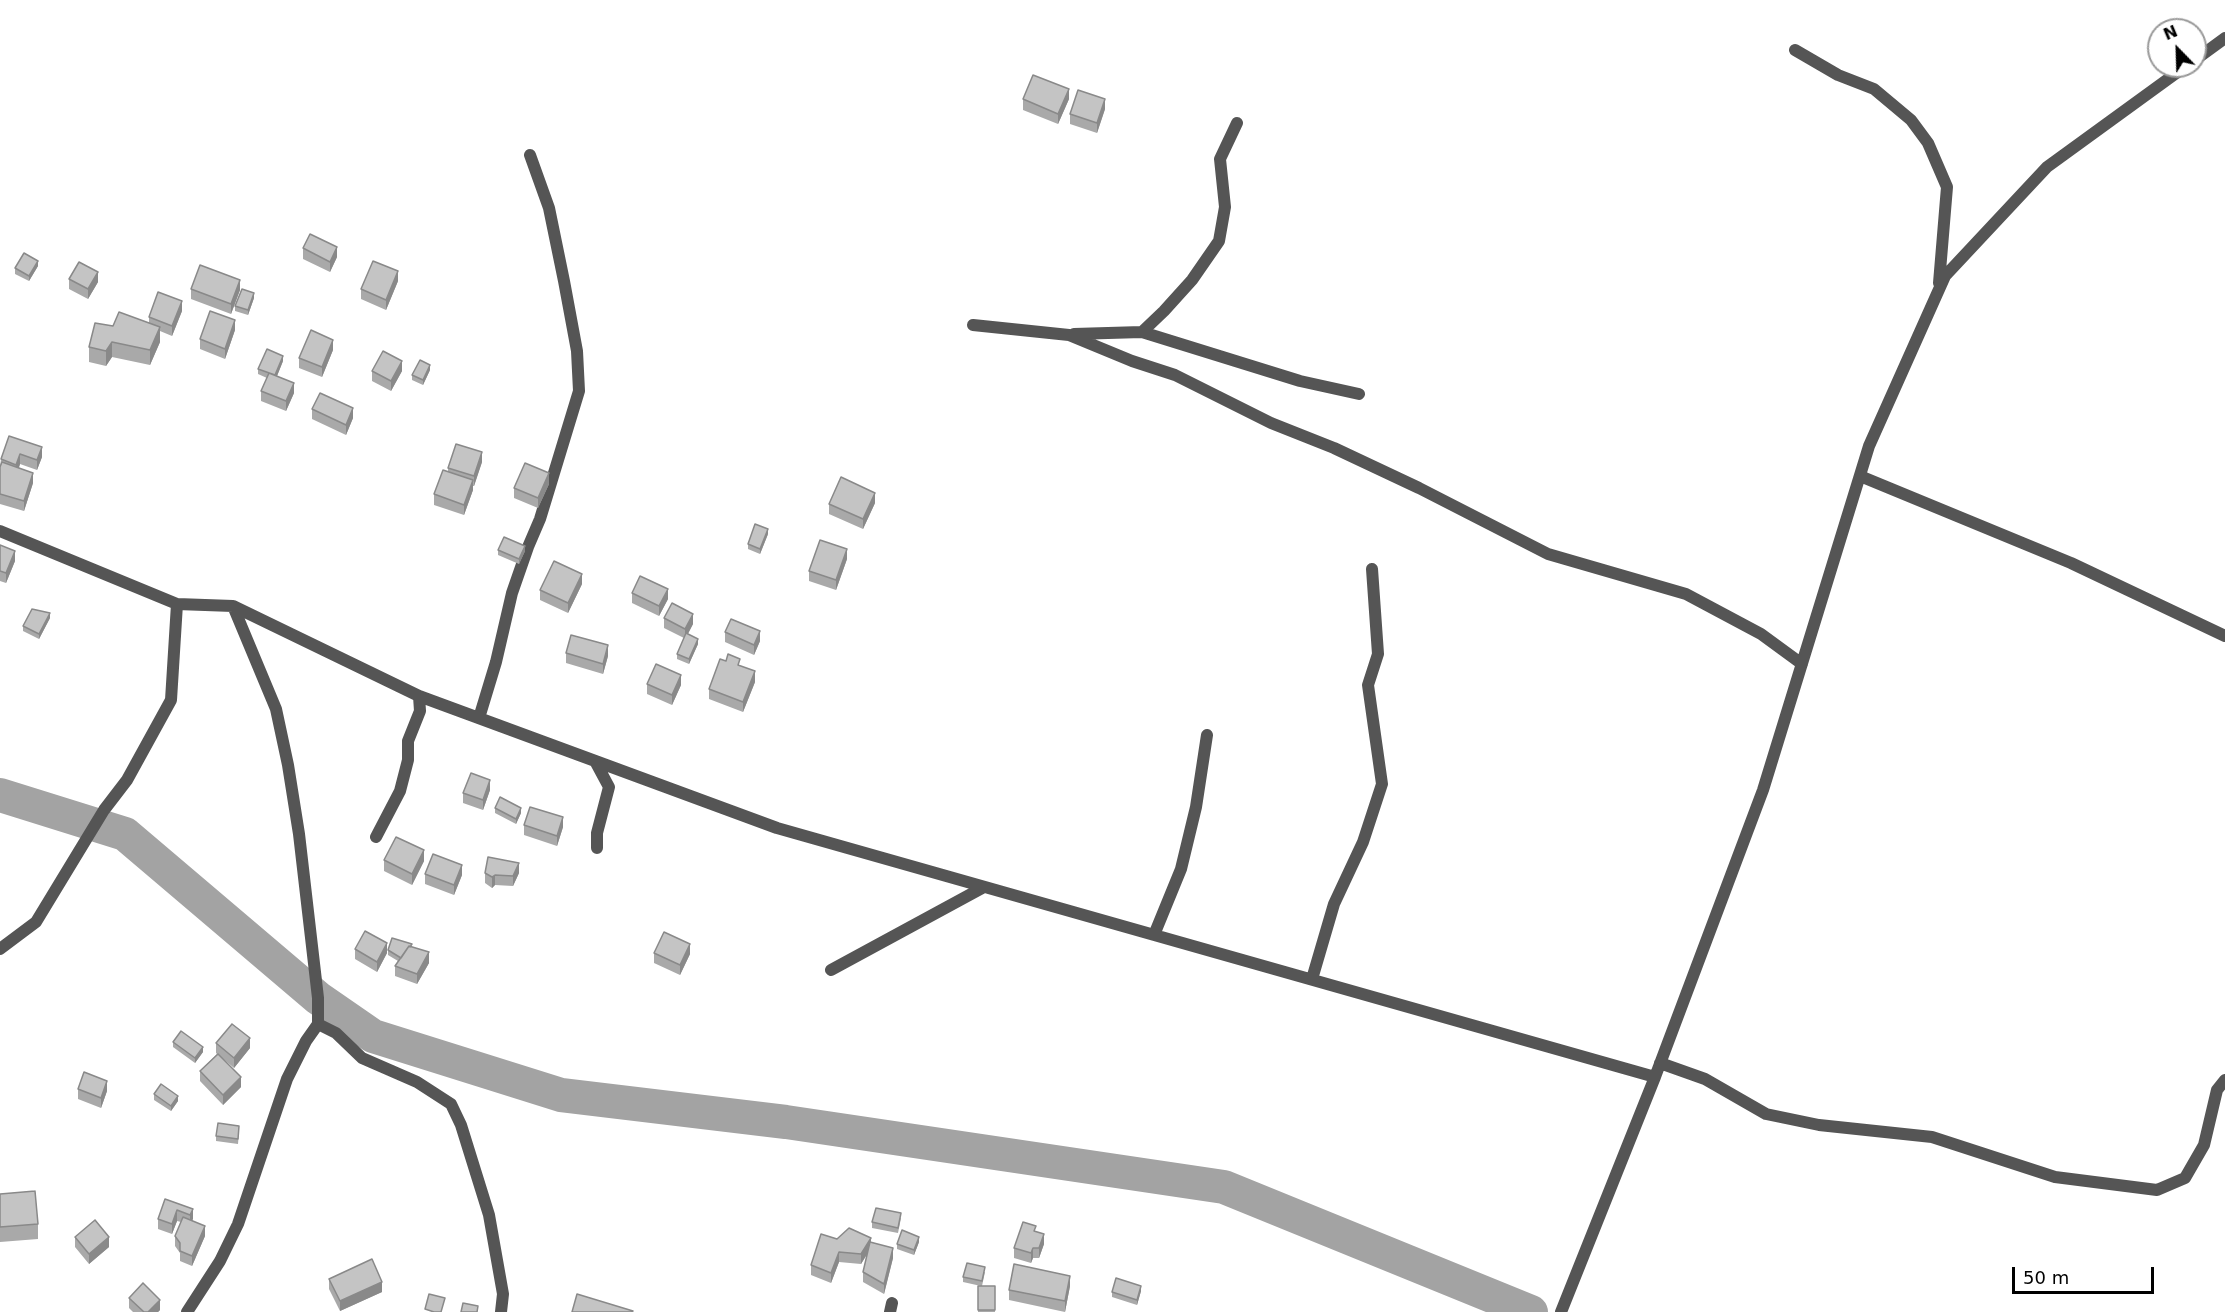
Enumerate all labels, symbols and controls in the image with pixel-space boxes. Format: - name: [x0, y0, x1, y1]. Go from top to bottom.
- north arrow: [2147, 18, 2207, 78]
- text: N: [2161, 21, 2180, 44]
- scale bar: [2015, 1255, 2158, 1293]
- text: 50 m: [2023, 1267, 2069, 1288]

